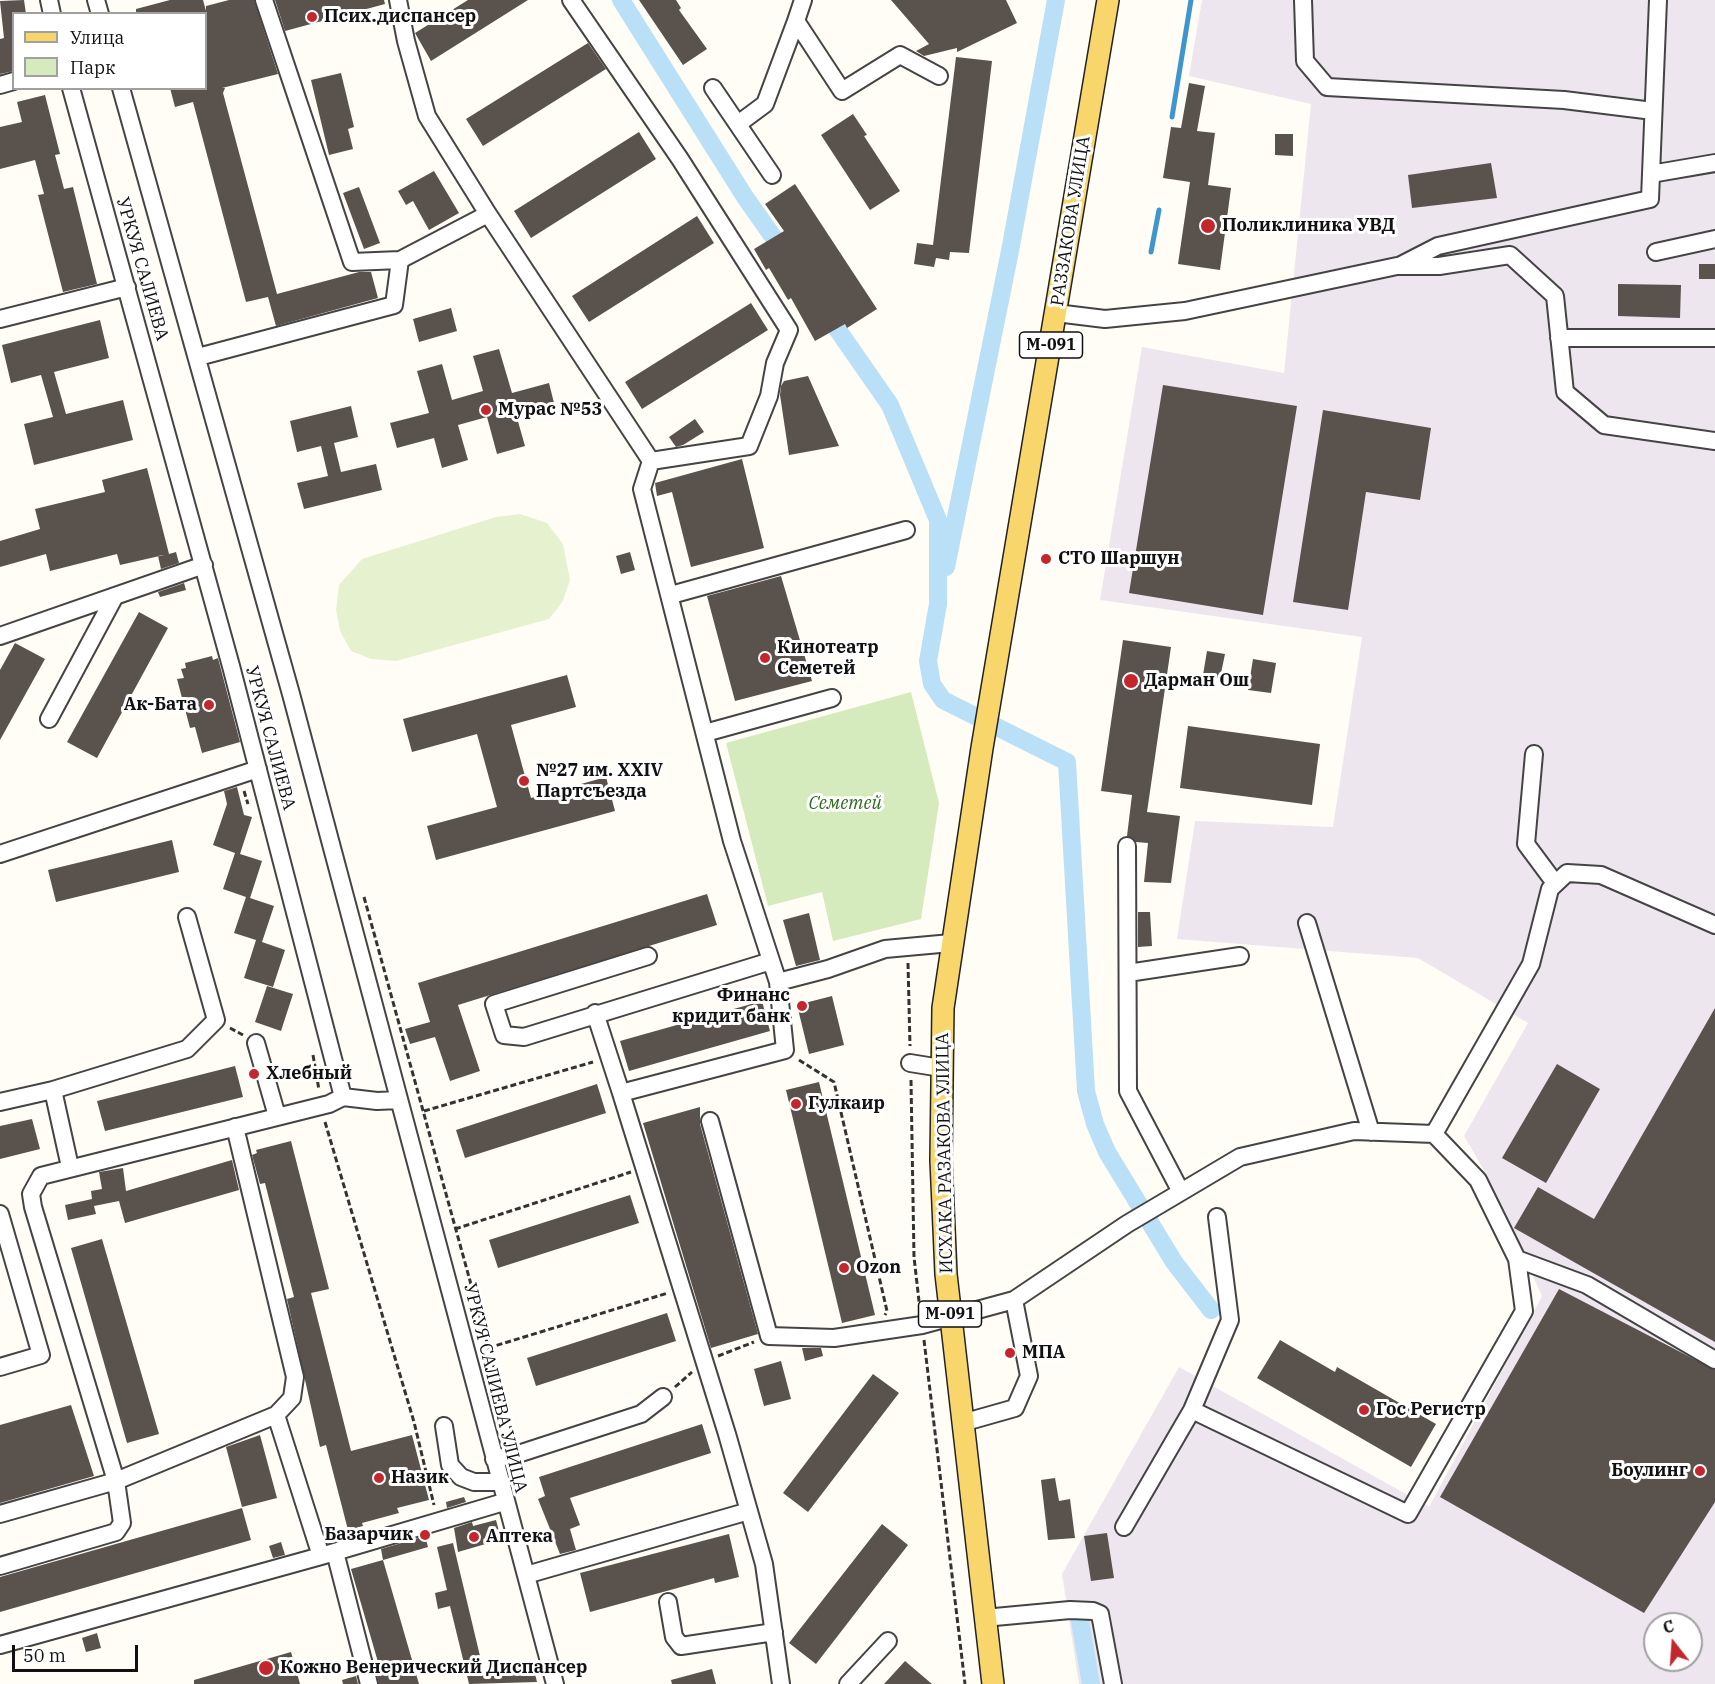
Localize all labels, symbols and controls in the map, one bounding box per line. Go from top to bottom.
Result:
place label: Псих.диспансер [324,6,476,28]
marker: Псих.диспансер [305,10,319,24]
legend [12,12,207,90]
text: Улица [70,26,124,49]
text: Парк [70,56,116,79]
street label: РАЗЗАКОВА УЛИЦА [1047,134,1095,308]
street label: УРКУЯ САЛИЕВА [111,195,173,343]
place label: Поликлиника УВД [1222,215,1395,237]
marker: Поликлиника УВД [1199,217,1217,235]
road number: М-091 [1020,332,1082,358]
place label: Мурас №53 [498,399,602,421]
marker: Мурас №53 [479,403,493,417]
place label: СТО Шаршун [1058,548,1179,570]
marker: СТО Шаршун [1039,552,1053,566]
place label: Кинотеатр Семетей [777,637,879,680]
marker: Кинотеатр Семетей [758,651,772,665]
street label: УРКУЯ САЛИЕВА [240,664,300,812]
place label: Дарман Ош [1144,670,1249,692]
marker: Дарман Ош [1122,672,1140,690]
place label: Ак-Бата [124,694,197,716]
marker: Ак-Бата [202,698,216,712]
place label: №27 им. XXIV Партсъезда [536,760,663,802]
marker: №27 им. XXIV Партсъезда [517,774,531,788]
park label: Семетей [808,793,882,815]
place label: Финанс кридит банк [672,985,790,1028]
marker: Финанс кридит банк [795,999,809,1013]
street label: ИСХАКА РАЗАКОВА УЛИЦА [932,1032,958,1274]
place label: Хлебный [266,1063,352,1085]
marker: Хлебный [247,1067,261,1081]
place label: Гулкаир [808,1093,885,1115]
marker: Гулкаир [789,1097,803,1111]
place label: Ozon [856,1257,901,1279]
marker: Ozon [837,1261,851,1275]
street label: УРКУЯ САЛИЕВА УЛИЦА [458,1281,532,1495]
road number: М-091 [918,1301,982,1327]
place label: МПА [1022,1342,1065,1364]
marker: МПА [1003,1346,1017,1360]
place label: Гос Регистр [1376,1399,1486,1421]
marker: Гос Регистр [1357,1403,1371,1417]
place label: Боулинг [1611,1460,1688,1482]
marker: Боулинг [1693,1464,1707,1478]
place label: Назик [391,1467,449,1489]
marker: Назик [372,1471,386,1485]
place label: Базарчик [325,1524,413,1546]
place label: Аптека [486,1526,553,1548]
marker: Базарчик [418,1528,432,1542]
marker: Аптека [467,1530,481,1544]
north arrow [1643,1612,1703,1672]
text: С [1660,1616,1676,1638]
scale bar [15,1633,141,1671]
text: 50 m [23,1644,66,1667]
place label: Кожно Венерический Диспансер [280,1657,587,1679]
marker: Кожно Венерический Диспансер [257,1659,275,1677]

